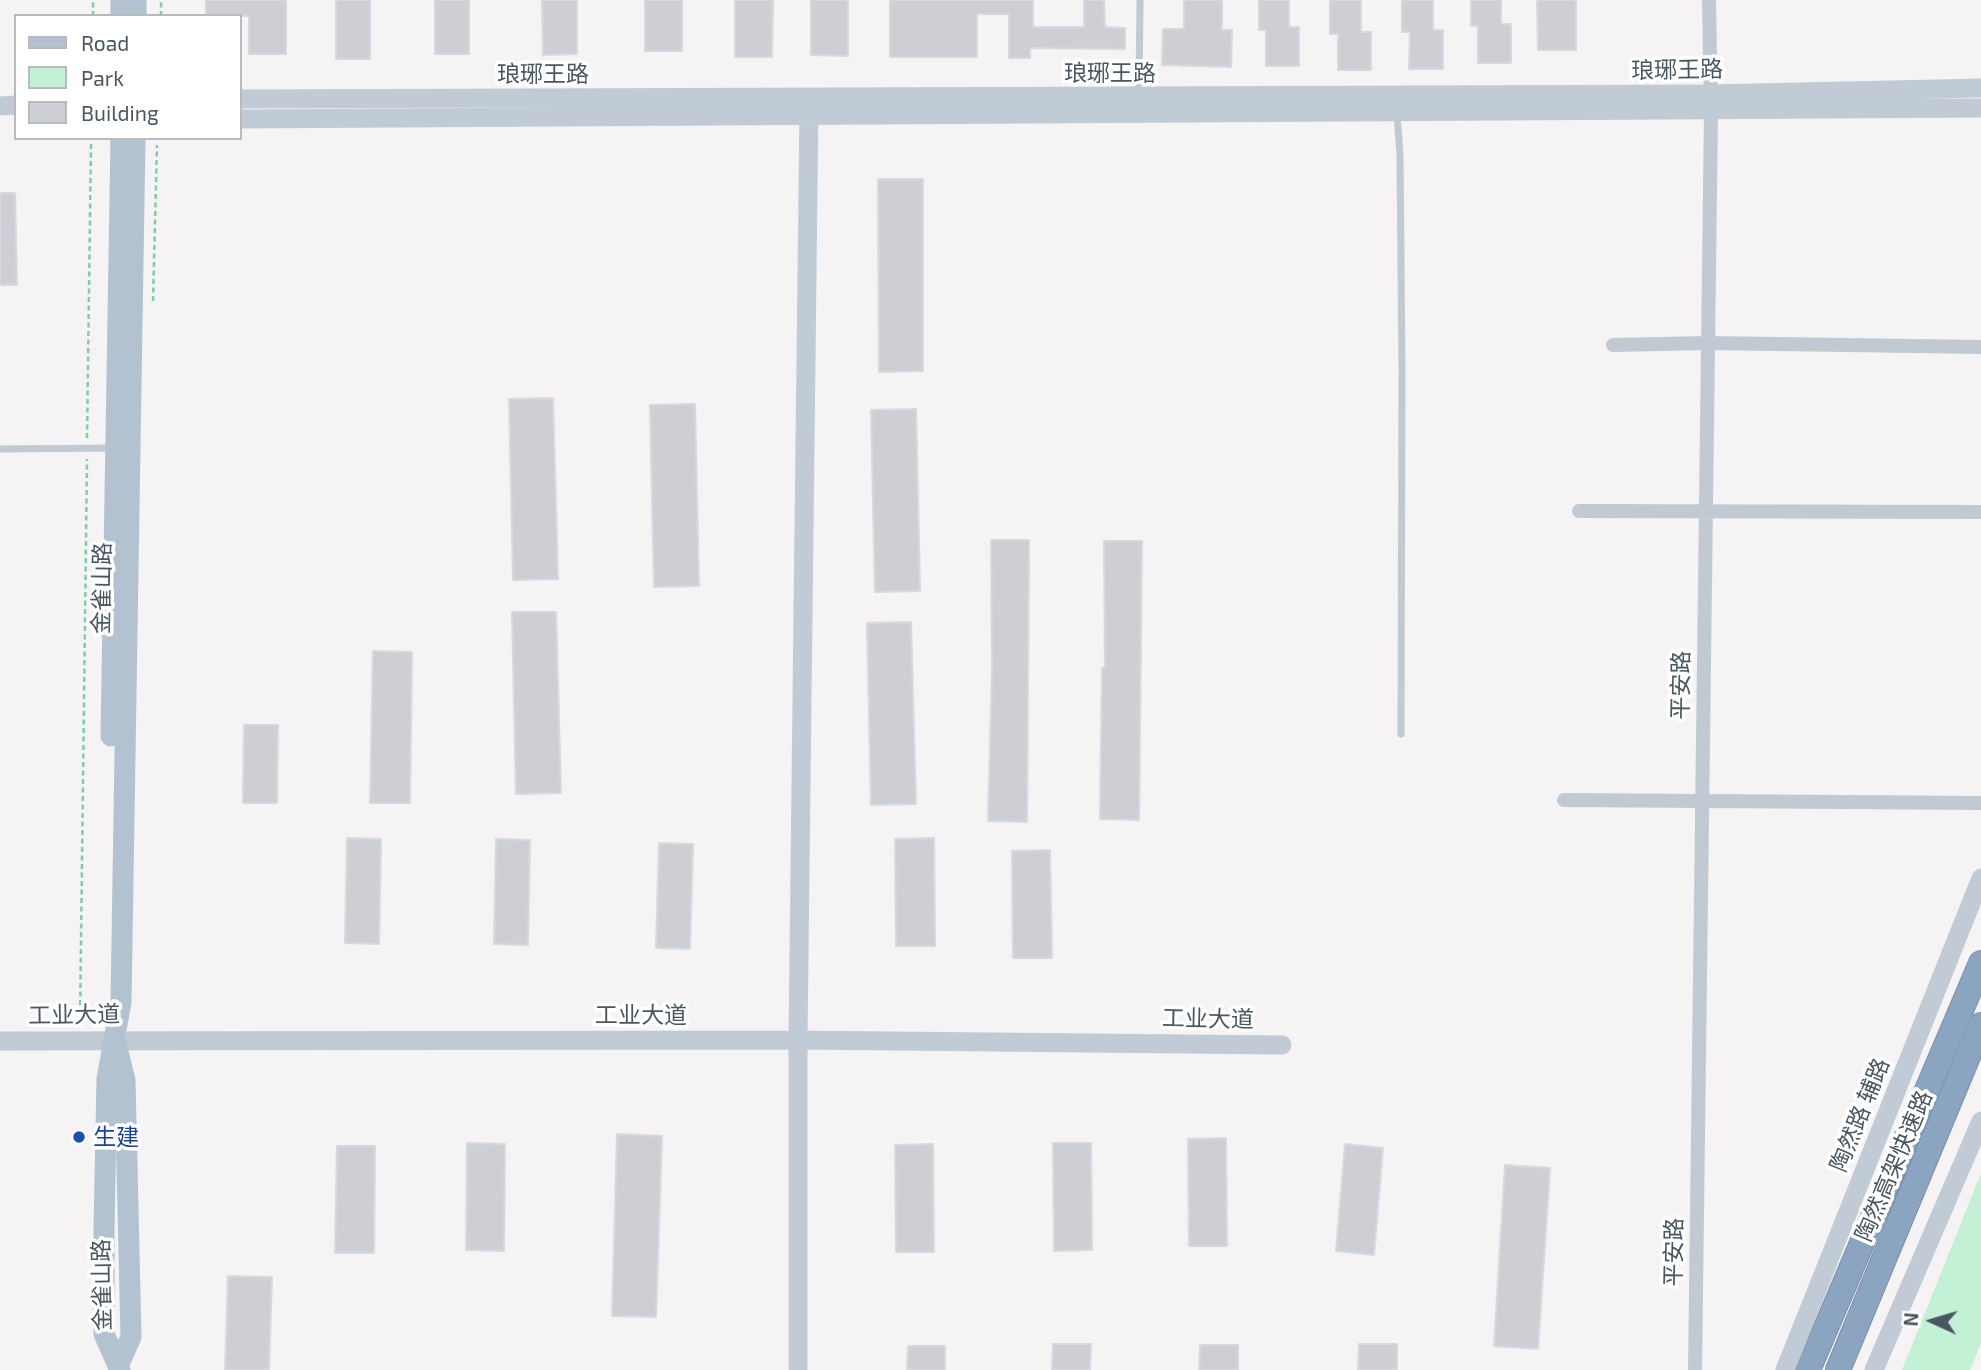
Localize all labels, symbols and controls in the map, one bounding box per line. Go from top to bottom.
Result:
legend [14,14,242,140]
text: Road [81,30,129,55]
street label: 琅琊王路 [1631,55,1723,85]
street label: 琅琊王路 [1064,59,1156,87]
street label: 琅琊王路 [497,60,589,88]
text: Park [81,65,124,90]
text: Building [81,100,159,125]
street label: 金雀山路 [87,542,117,634]
street label: 平安路 [1667,650,1695,720]
street label: 工业大道 [28,1000,120,1030]
street label: 工业大道 [595,1001,687,1029]
street label: 工业大道 [1162,1004,1254,1034]
street label: 陶然路 辅路 [1825,1054,1895,1176]
street label: 陶然高架快速路 [1850,1087,1938,1245]
place label: 生建 [93,1123,139,1151]
marker: 生建 [71,1129,87,1145]
street label: 平安路 [1660,1217,1688,1287]
street label: 金雀山路 [87,1239,117,1331]
north arrow [1897,1286,1967,1356]
text: N [1899,1312,1923,1327]

